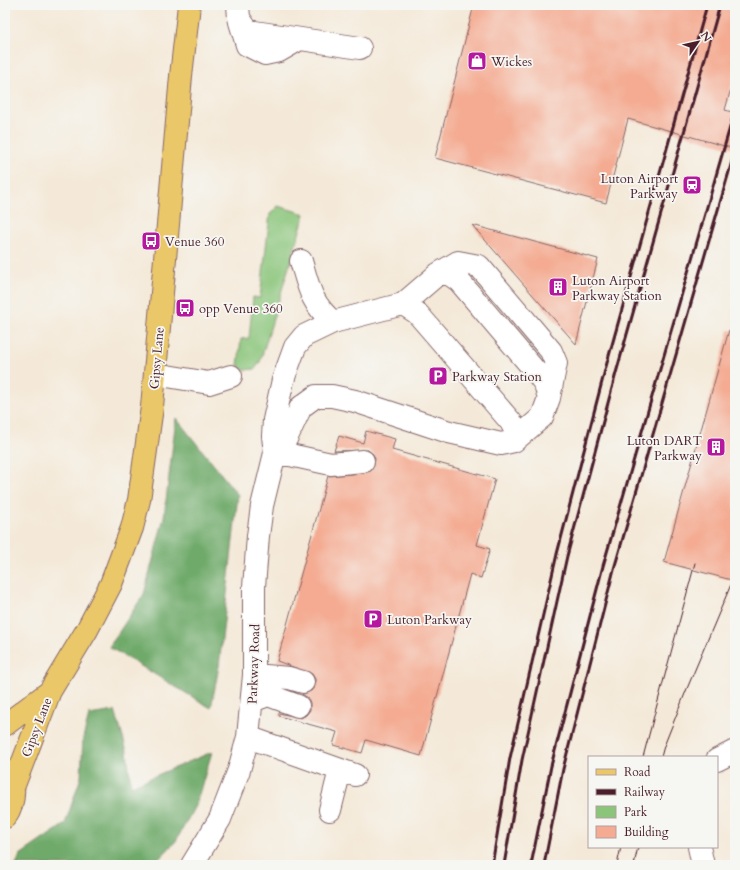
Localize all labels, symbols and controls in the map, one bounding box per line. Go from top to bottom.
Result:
north arrow [678,22,718,62]
text: N [697,29,715,45]
shop icon: Wickes [466,50,488,72]
place label: Wickes [490,53,532,71]
place label: Luton Airport Parkway [601,170,678,203]
station icon: Luton Airport Parkway [681,174,703,196]
bus stop icon: Venue 360 [140,230,162,252]
place label: Venue 360 [165,233,225,251]
place label: Luton Airport Parkway Station [572,272,662,305]
building icon: Luton Airport Parkway Station [547,276,569,298]
bus stop icon: opp Venue 360 [174,297,196,319]
place label: opp Venue 360 [199,300,283,318]
street label: Gipsy Lane [145,326,169,390]
parking icon: Parkway Station [427,365,449,387]
place label: Parkway Station [452,368,542,386]
place label: Luton DART Parkway [627,432,702,465]
building icon: Luton DART Parkway [705,436,727,458]
parking icon: Luton Parkway [362,608,384,630]
place label: Luton Parkway [387,611,472,629]
street label: Parkway Road [244,624,264,704]
street label: Gipsy Lane [17,695,57,760]
legend [588,756,718,848]
text: Road [624,764,651,780]
text: Railway [624,784,666,800]
text: Park [624,804,648,820]
text: Building [624,824,669,840]

